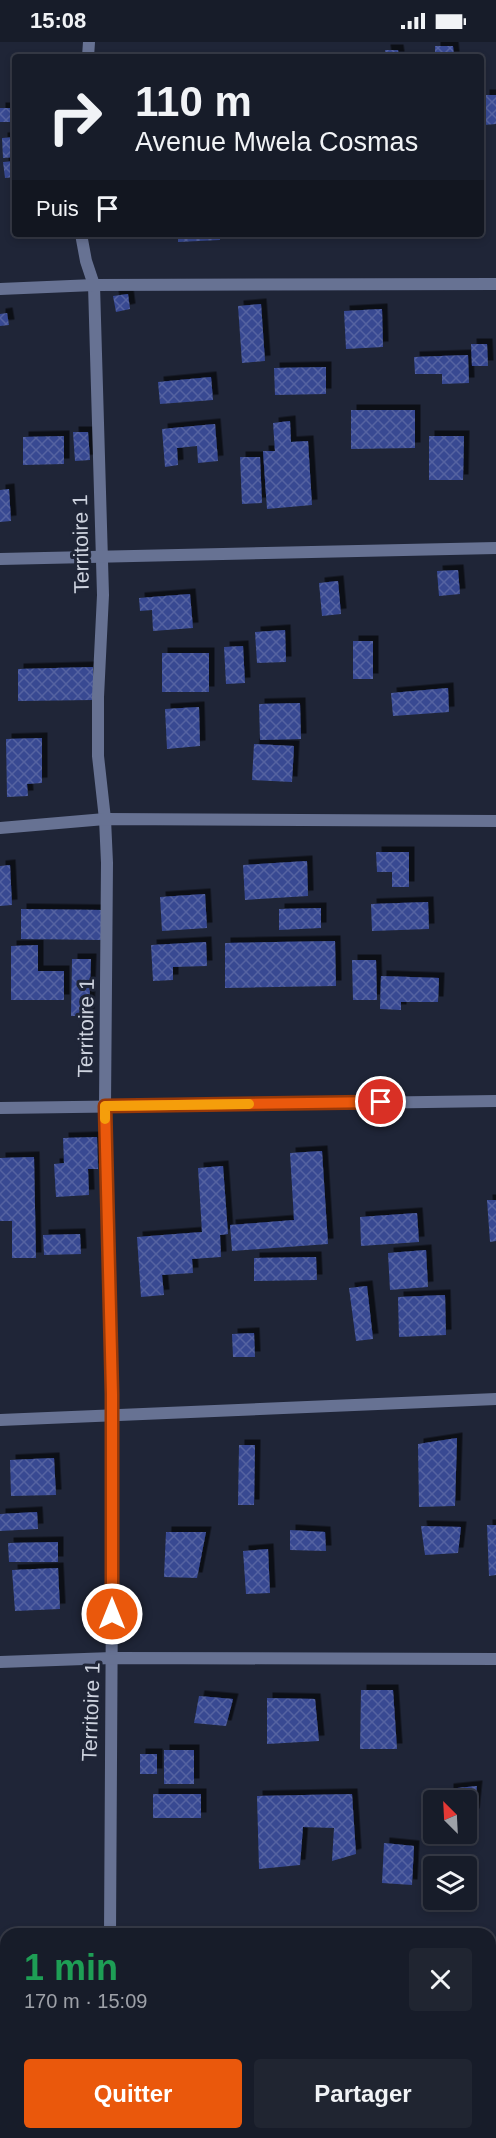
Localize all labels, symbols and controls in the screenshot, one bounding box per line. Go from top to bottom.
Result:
text: 15:08 [30,8,86,33]
icon: right [36,78,114,156]
text: 110 m [135,78,252,125]
text: Avenue Mwela Cosmas [135,127,418,157]
icon: arrive [91,192,124,225]
text: Puis [36,196,79,221]
street label: Territoire 1 [68,494,93,594]
street label: Territoire 1 [73,978,98,1078]
pin [355,1076,406,1127]
icon: arrive [364,1085,397,1118]
position arrow [80,1582,144,1646]
street label: Territoire 1 [77,1662,104,1762]
north arrow [423,1790,477,1844]
map controls [423,1790,477,1910]
button: layers [423,1856,477,1910]
text: 1 min [24,1947,118,1988]
button: close [409,1948,472,2011]
text: 170 m · 15:09 [24,1990,147,2012]
button: Quitter [24,2059,242,2128]
button: Partager [254,2059,472,2128]

